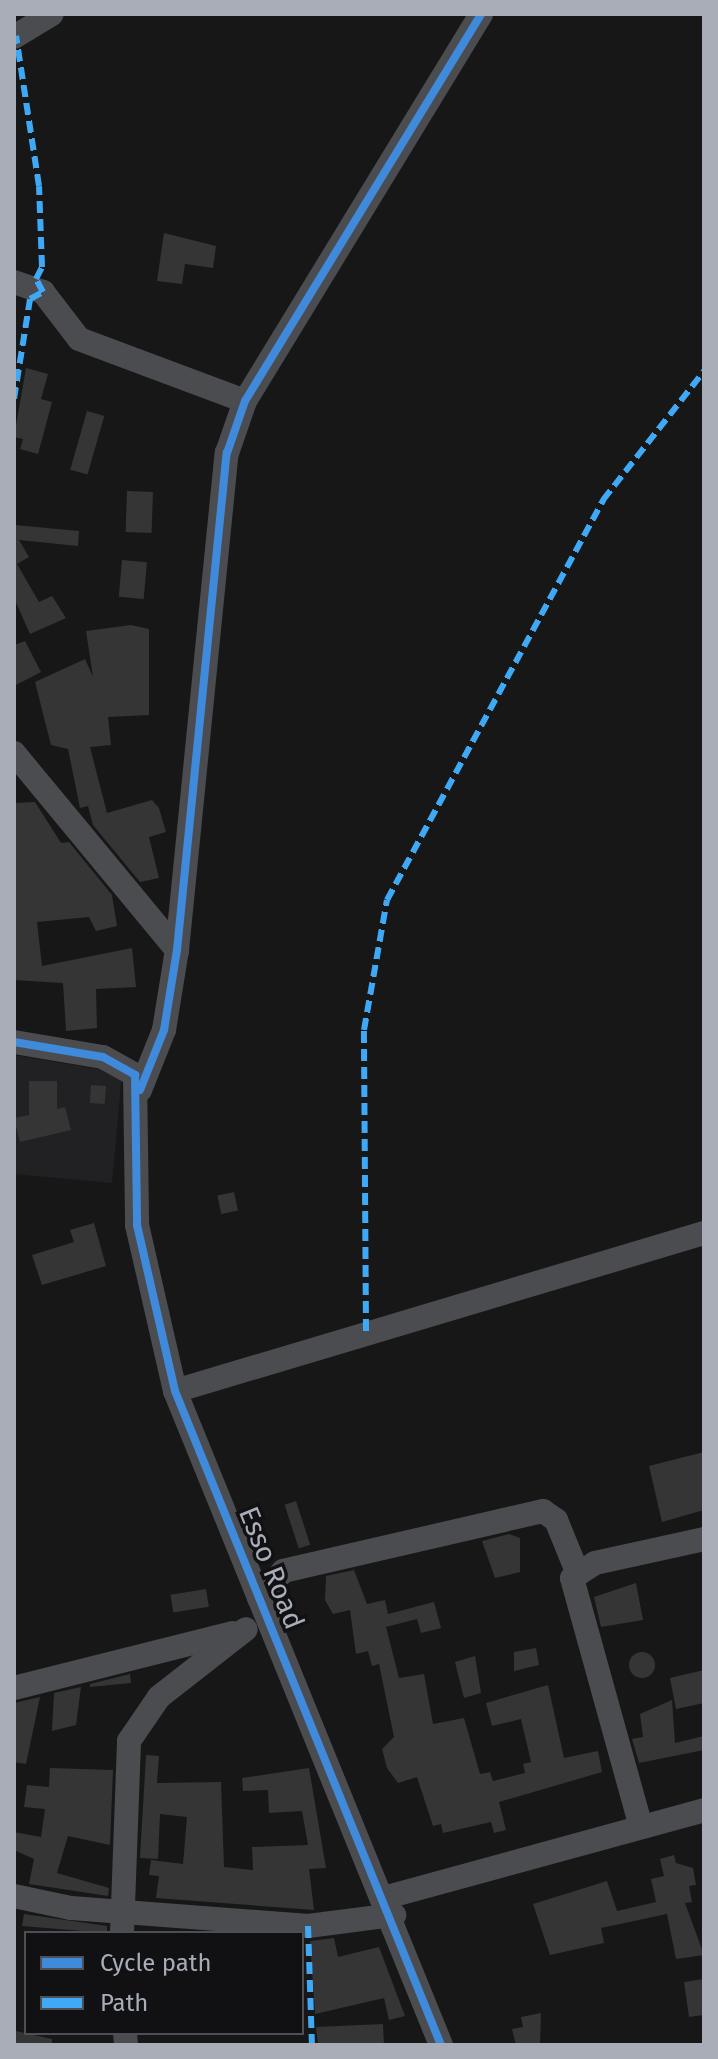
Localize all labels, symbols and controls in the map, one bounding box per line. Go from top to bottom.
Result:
street label: Esso Road [231,1502,311,1634]
legend [24,1931,304,2035]
text: Cycle path [100,1949,212,1977]
text: Path [100,1989,148,2017]

